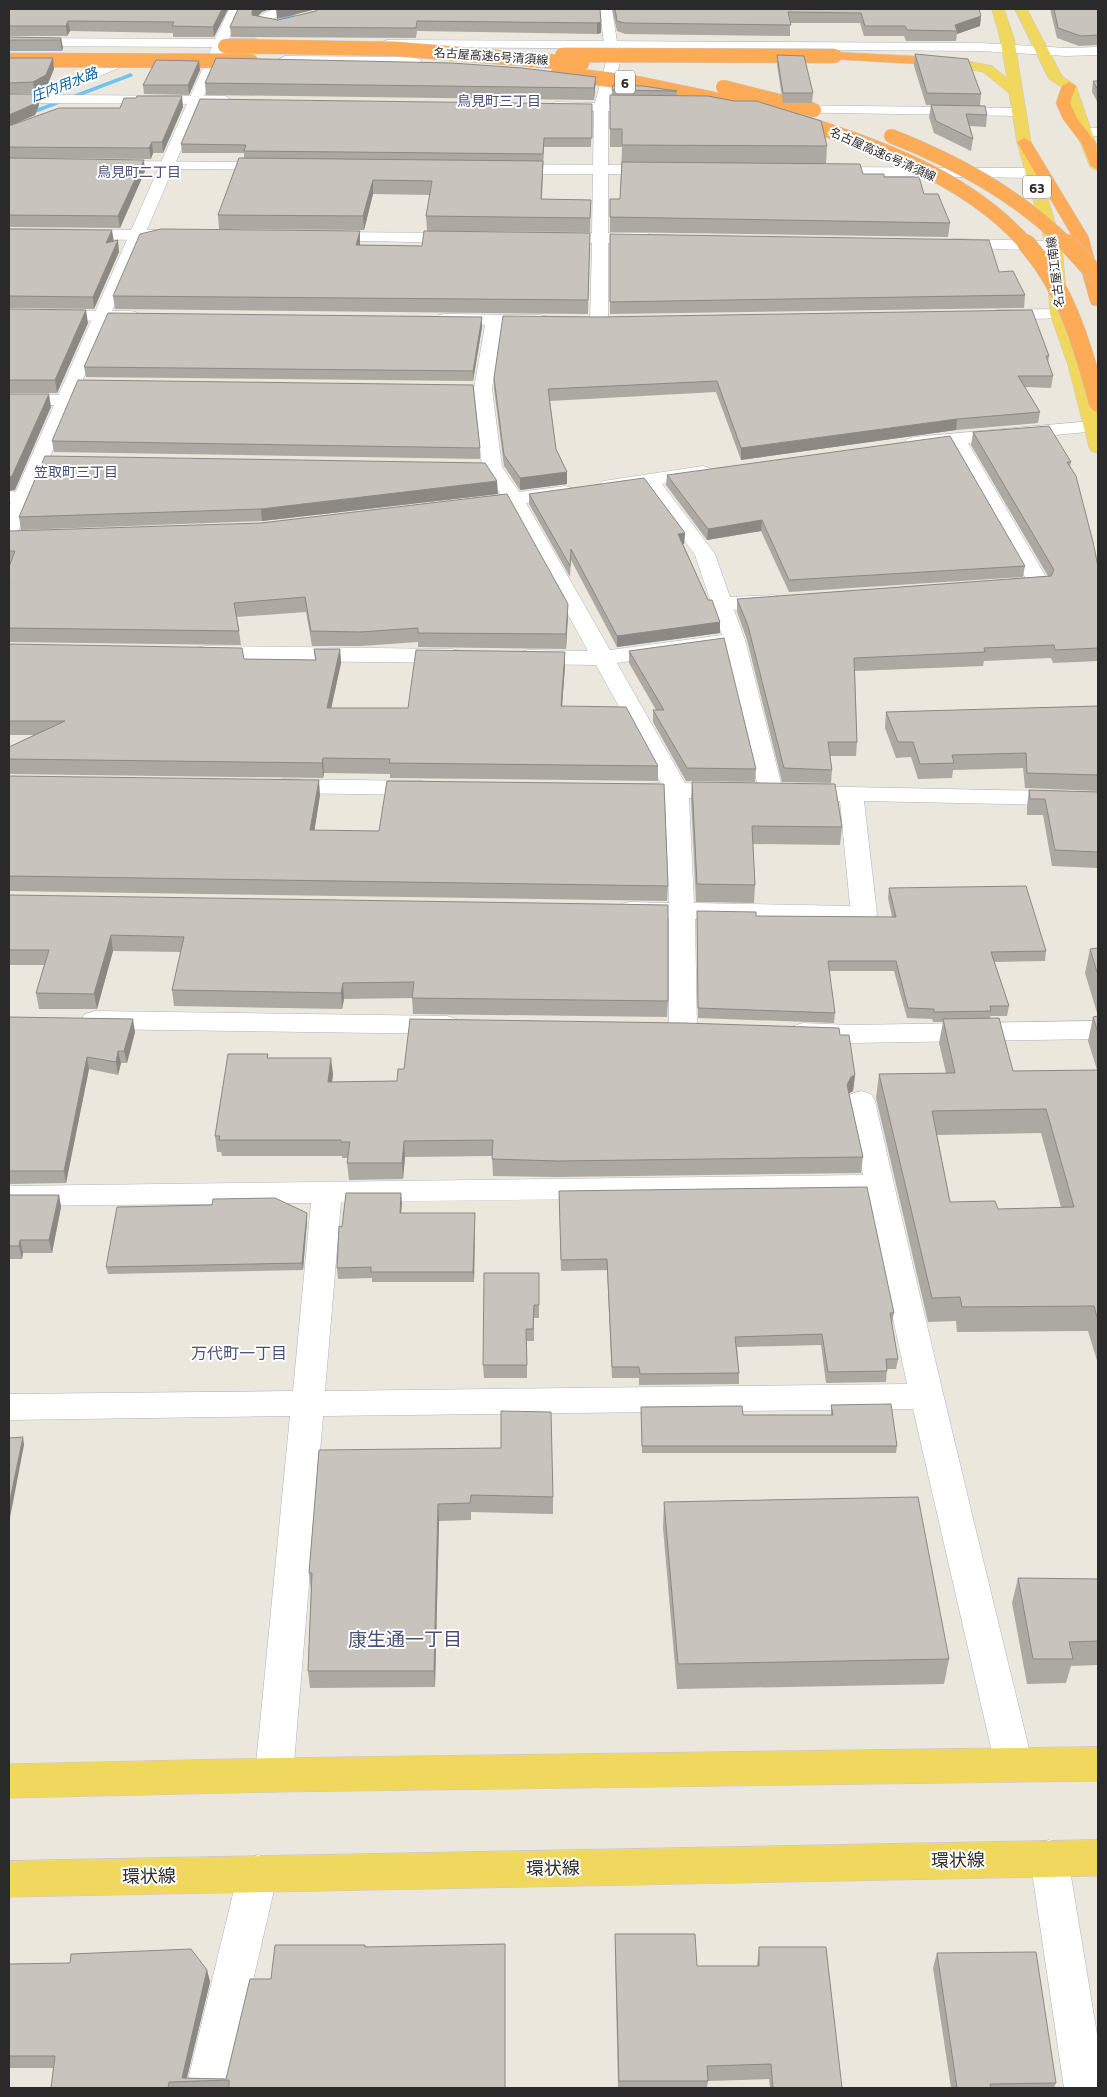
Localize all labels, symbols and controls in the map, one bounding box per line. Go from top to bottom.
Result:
street label: 名古屋高速6号清須線 [433,43,549,69]
water label: 庄内用水路 [28,61,101,106]
road number: 6 [615,70,635,94]
district label: 鳥見町三丁目 [457,90,541,111]
street label: 名古屋高速6号清須線 [827,122,939,186]
district label: 鳥見町二丁目 [97,161,181,182]
road number: 63 [1023,176,1051,198]
street label: 名古屋江南線 [1041,235,1069,309]
district label: 笠取町三丁目 [34,461,118,482]
district label: 万代町一丁目 [191,1341,287,1365]
district label: 康生通一丁目 [348,1624,462,1653]
street label: 環状線 [931,1846,985,1874]
street label: 環状線 [526,1854,580,1882]
street label: 環状線 [122,1862,176,1890]

